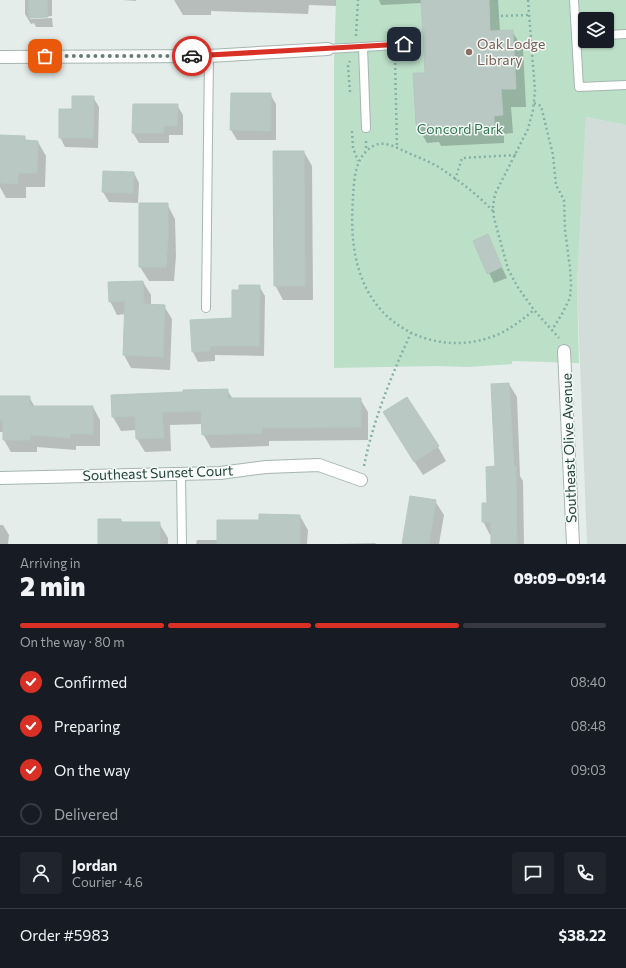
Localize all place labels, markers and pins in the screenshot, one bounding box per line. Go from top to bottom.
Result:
pin [387,27,421,61]
place label: Oak Lodge Library [477,35,545,68]
pin [28,39,62,73]
marker: Oak Lodge Library [464,47,474,57]

